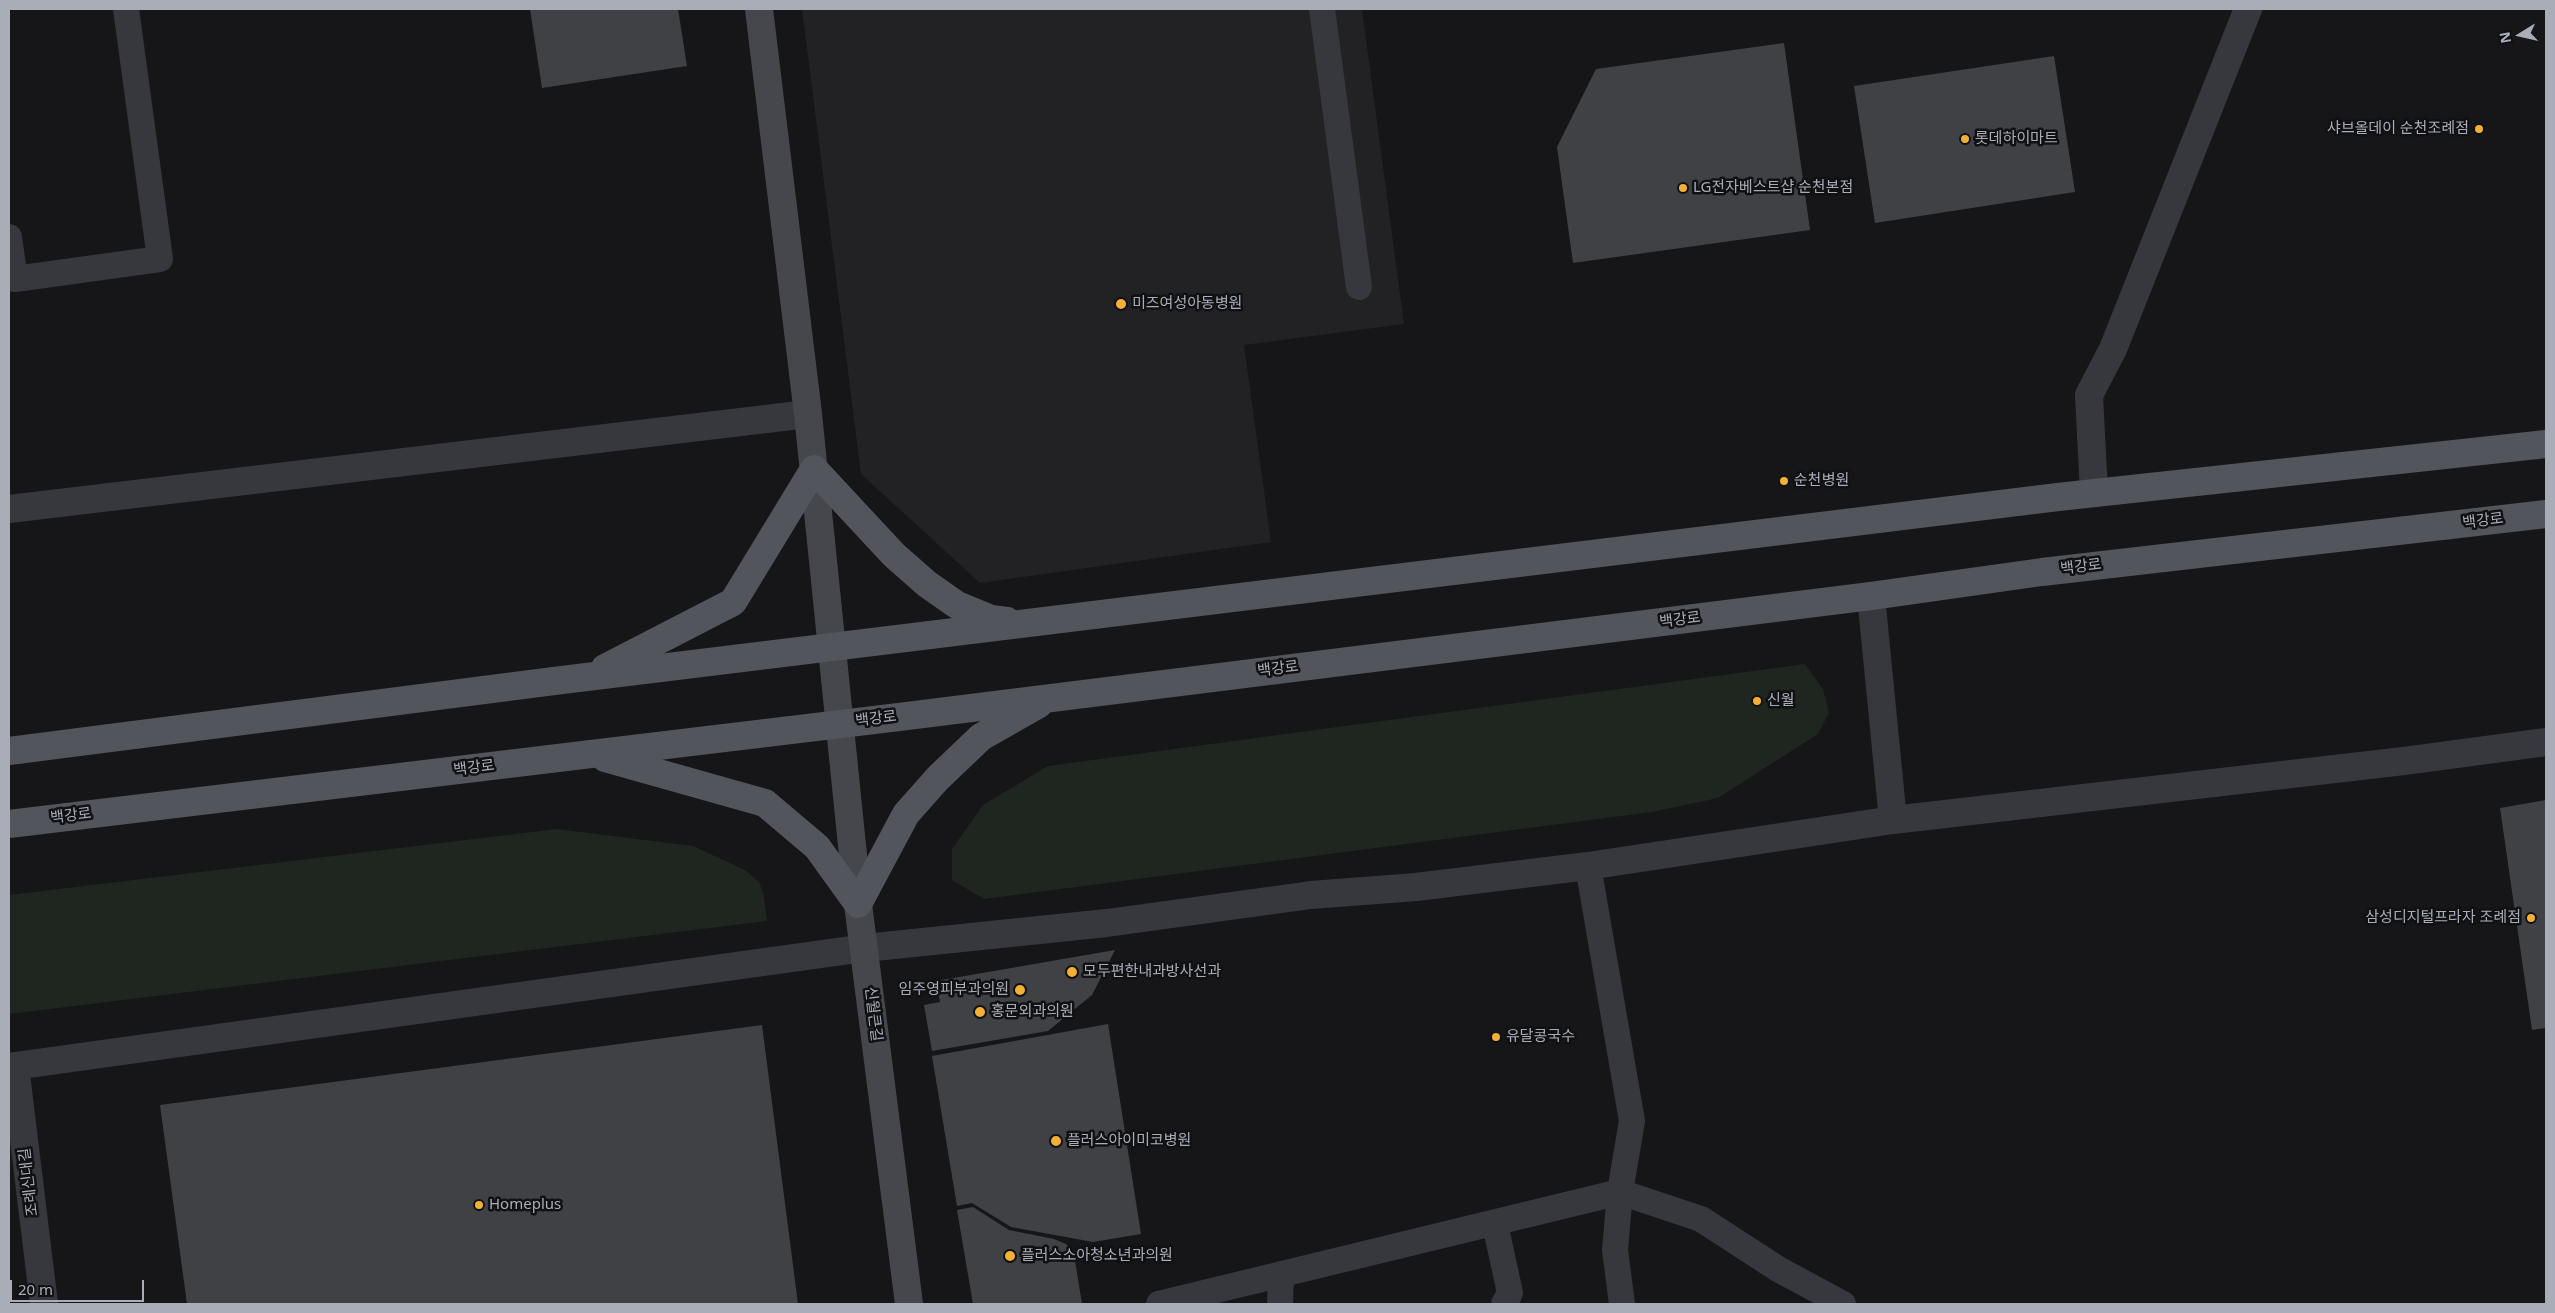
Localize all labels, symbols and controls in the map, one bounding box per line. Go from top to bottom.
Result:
north arrow [2495,10,2545,60]
text: N [2494,30,2515,45]
place label: 샤브올데이 순천조례점 [2327,120,2469,138]
marker: 샤브올데이 순천조례점 [2473,123,2485,135]
place label: 롯데하이마트 [1975,130,2058,148]
marker: 롯데하이마트 [1959,133,1971,145]
place label: LG전자베스트샵 순천본점 [1693,179,1853,197]
marker: LG전자베스트샵 순천본점 [1677,182,1689,194]
place label: 미즈여성아동병원 [1132,295,1242,313]
marker: 미즈여성아동병원 [1114,297,1128,311]
place label: 순천병원 [1794,472,1849,490]
marker: 순천병원 [1778,475,1790,487]
street label: 백강로 [2461,510,2505,532]
street label: 백강로 [2059,556,2103,578]
street label: 백강로 [1658,609,1702,631]
street label: 백강로 [1256,658,1300,680]
place label: 신월 [1767,692,1795,710]
marker: 신월 [1751,695,1763,707]
street label: 백강로 [854,708,898,730]
street label: 백강로 [452,757,496,779]
street label: 백강로 [49,805,93,827]
place label: 삼성디지털프라자 조례점 [2365,909,2521,927]
marker: 삼성디지털프라자 조례점 [2525,912,2537,924]
place label: 모두편한내과방사선과 [1083,963,1221,981]
marker: 모두편한내과방사선과 [1065,965,1079,979]
place label: 임주영피부과의원 [899,981,1009,999]
marker: 임주영피부과의원 [1013,983,1027,997]
street label: 신월큰길 [861,986,885,1042]
place label: 홍문외과의원 [991,1003,1074,1021]
marker: 홍문외과의원 [973,1005,987,1019]
place label: 유달콩국수 [1506,1028,1575,1046]
marker: 유달콩국수 [1490,1031,1502,1043]
place label: 플러스아이미코병원 [1067,1132,1191,1150]
marker: 플러스아이미코병원 [1049,1134,1063,1148]
street label: 조례신대길 [16,1147,42,1217]
place label: Homeplus [489,1196,561,1214]
marker: Homeplus [473,1199,485,1211]
place label: 플러스소아청소년과의원 [1021,1247,1173,1265]
marker: 플러스소아청소년과의원 [1003,1249,1017,1263]
scale bar [12,1270,146,1302]
text: 20 m [18,1279,53,1299]

